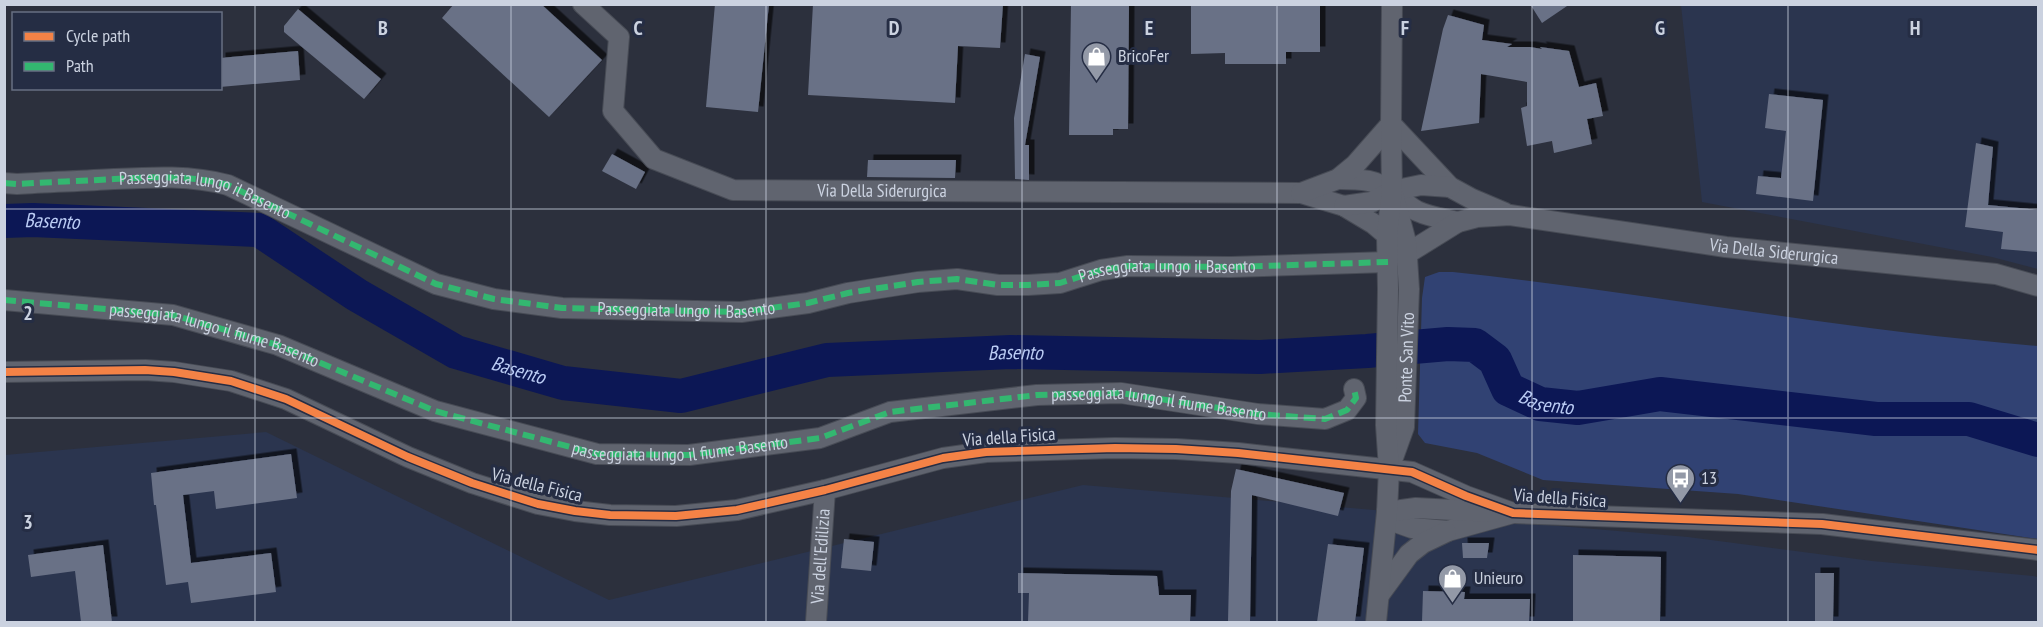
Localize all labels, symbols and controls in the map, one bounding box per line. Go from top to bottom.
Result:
legend [12,12,222,90]
text: B [378,15,388,41]
text: C [633,15,643,41]
text: D [889,15,900,41]
text: E [1145,15,1153,41]
text: F [1401,15,1409,41]
text: G [1655,15,1665,41]
text: H [1910,15,1920,41]
text: Cycle path [66,24,130,47]
shop icon: BricoFer [1081,40,1113,82]
place label: BricoFer [1118,44,1169,67]
text: Path [66,54,94,77]
street label: Passeggiata lungo il Basento [118,165,295,224]
street label: Via Della Siderurgica [816,178,947,202]
water label: Basento [24,207,81,235]
street label: Via Della Siderurgica [1707,233,1839,269]
street label: Passeggiata lungo il Basento [1075,254,1256,287]
street label: Passeggiata lungo il Basento [597,296,777,323]
street label: passeggiata lungo il fiume Basento [108,297,323,372]
text: 2 [23,300,33,326]
street label: Ponte San Vito [1393,311,1419,403]
water label: Basento [987,339,1044,366]
water label: Basento [488,350,550,391]
street label: passeggiata lungo il fiume Basento [1051,381,1267,426]
water label: Basento [1515,383,1576,421]
street label: Via della Fisica [961,422,1056,451]
street label: passeggiata lungo il fiume Basento [570,430,789,466]
street label: Via della Fisica [488,462,585,507]
bus stop icon: 13 [1664,462,1696,504]
place label: 13 [1701,466,1717,489]
street label: Via della Fisica [1512,483,1607,512]
street label: Via dell'Edilizia [805,508,835,605]
text: 3 [23,509,33,535]
shop icon: Unieuro [1437,562,1469,604]
place label: Unieuro [1474,566,1523,589]

